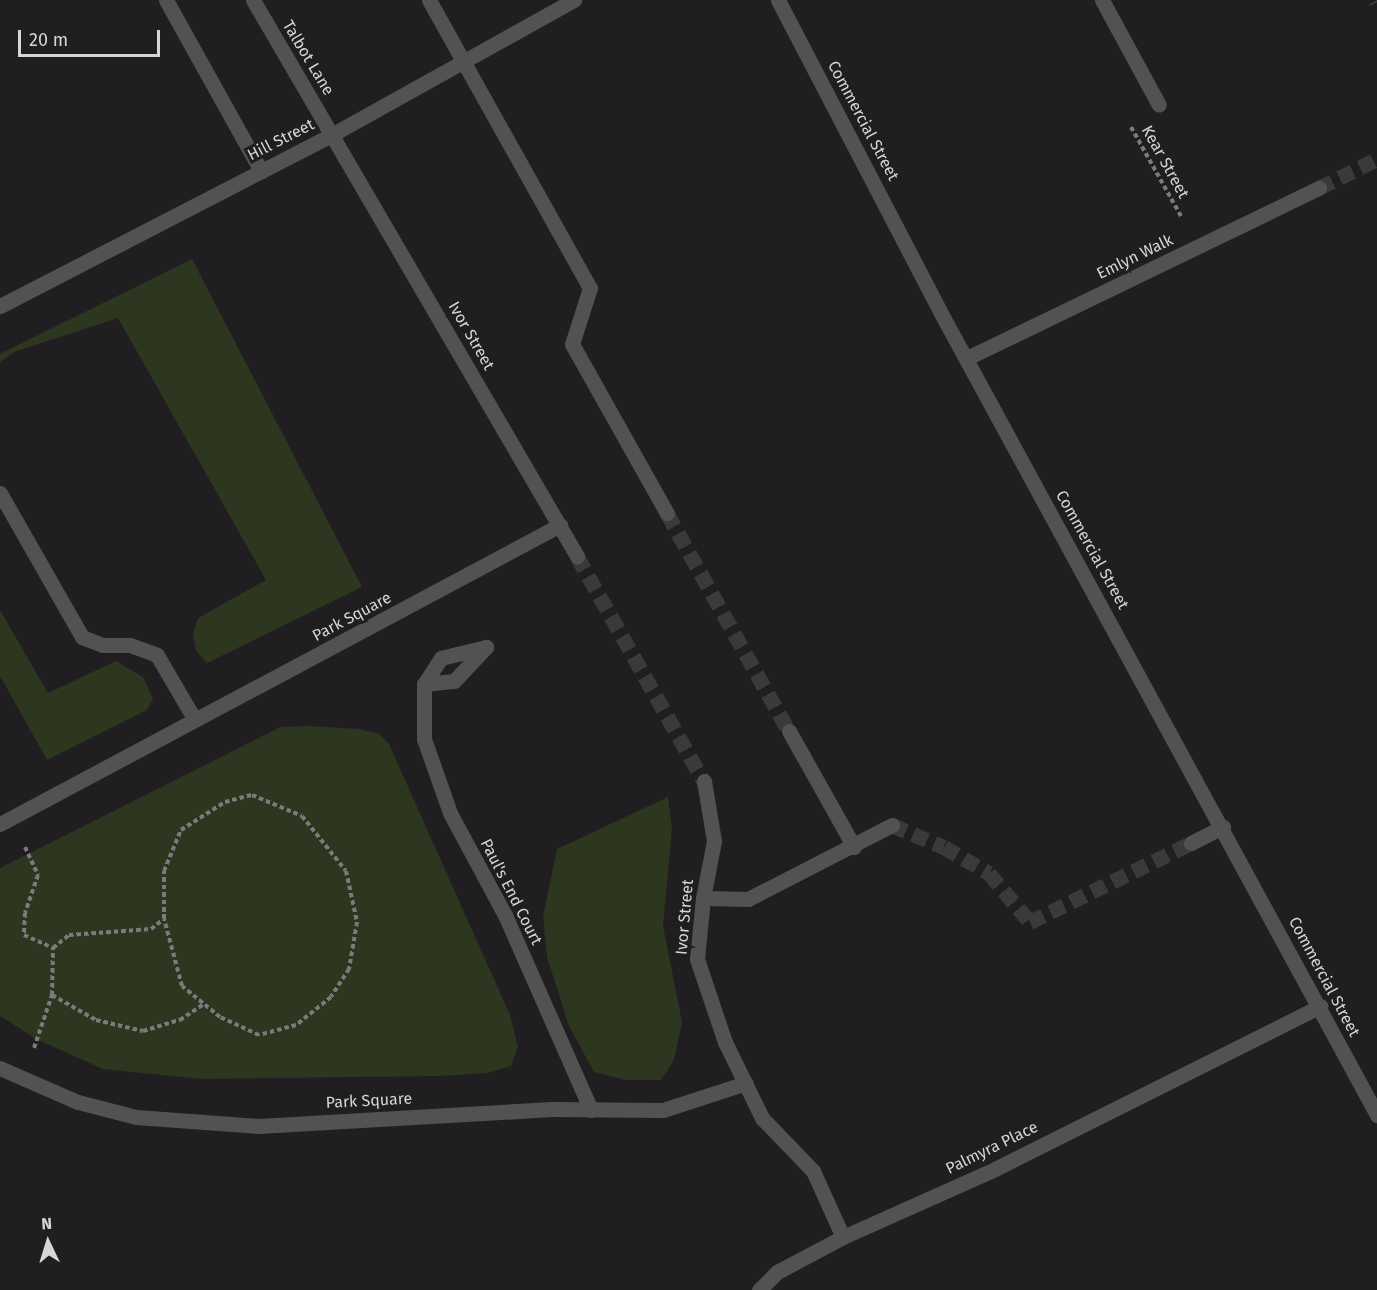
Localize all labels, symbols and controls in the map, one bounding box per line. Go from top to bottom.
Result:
street label: Talbot Lane [278,17,338,99]
scale bar [21,18,164,56]
text: 20 m [29,29,68,51]
street label: Commercial Street [823,58,903,184]
street label: Hill Street [244,115,318,165]
street label: Kear Street [1137,122,1193,202]
street label: Emlyn Walk [1094,230,1176,284]
street label: Ivor Street [444,298,498,374]
street label: Commercial Street [1051,487,1133,613]
street label: Park Square [309,588,395,646]
street label: Paul's End Court [476,836,546,948]
street label: Ivor Street [672,878,698,956]
street label: Commercial Street [1284,914,1364,1040]
street label: Park Square [325,1089,413,1113]
street label: Palmyra Place [943,1117,1041,1179]
north arrow [18,1212,78,1272]
text: N [41,1214,53,1233]

